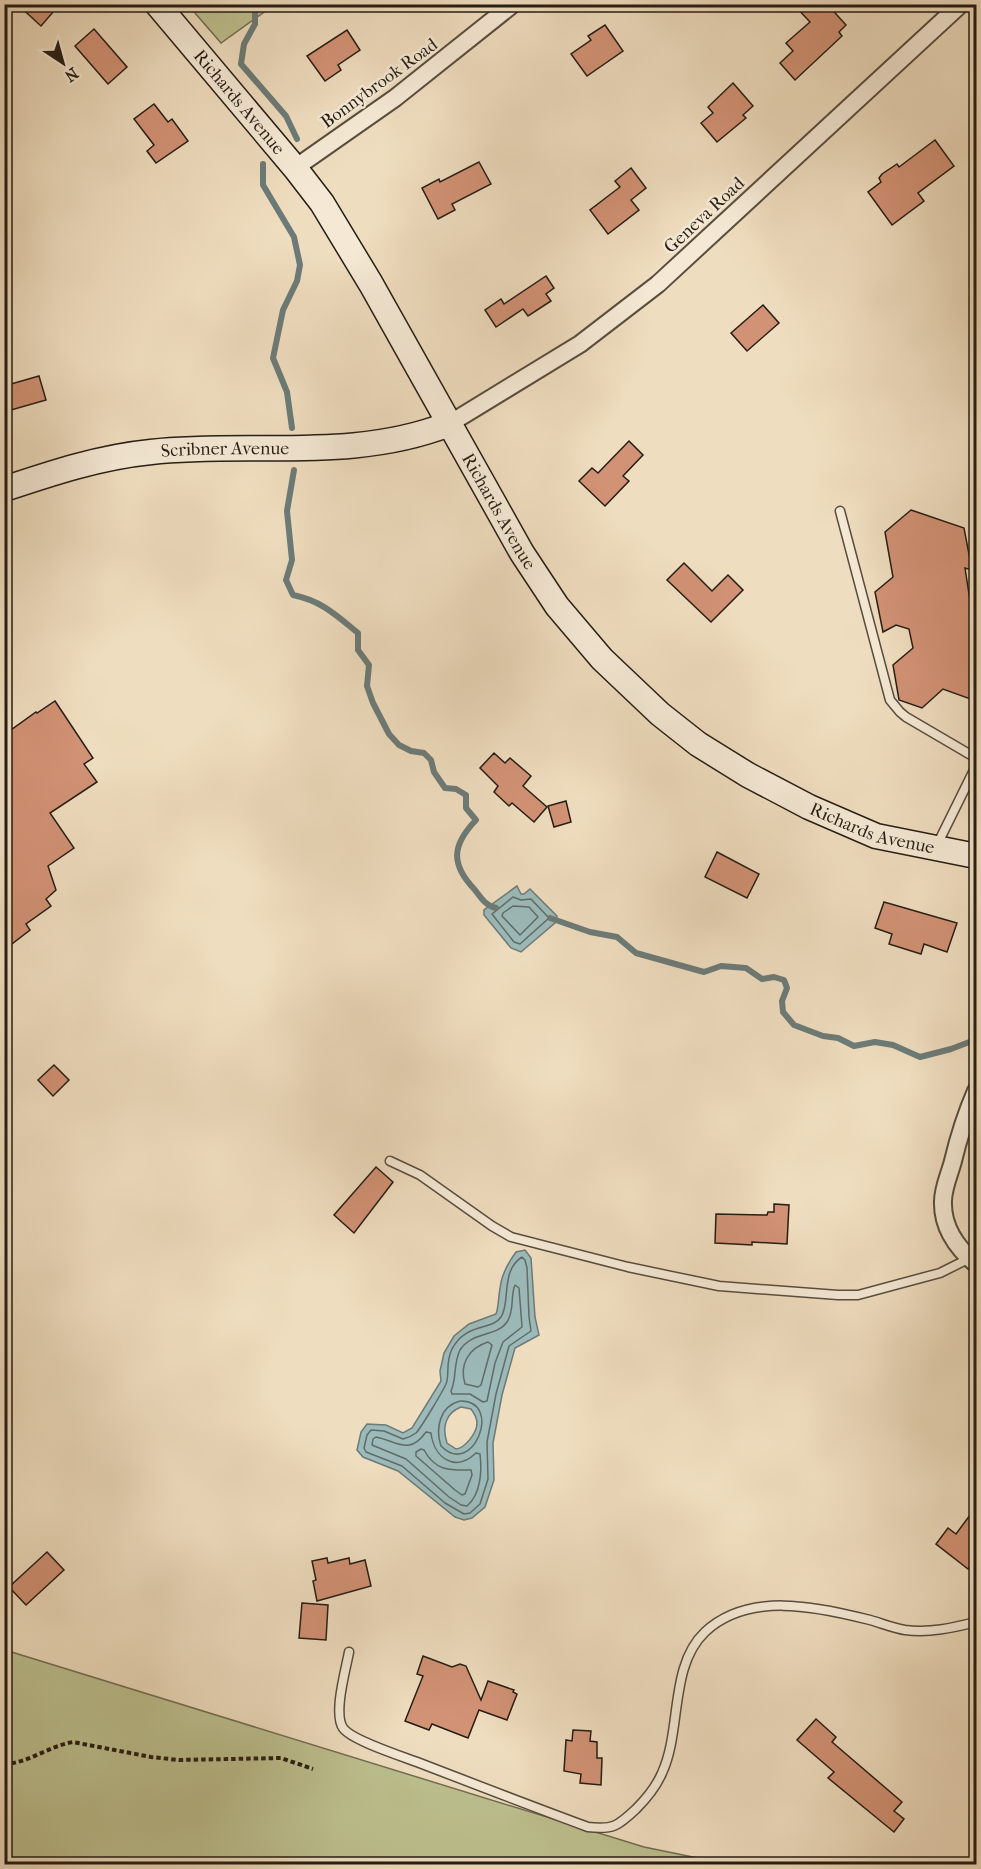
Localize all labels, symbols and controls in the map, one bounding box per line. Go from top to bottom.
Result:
north arrow [33,33,93,93]
street label: Bonnybrook Road [317,34,442,133]
street label: Richards Avenue [189,46,289,159]
text: N [60,63,82,86]
street label: Geneva Road [660,173,749,258]
street label: Scribner Avenue [160,438,289,462]
street label: Richards Avenue [457,450,540,574]
street label: Richards Avenue [806,799,936,858]

